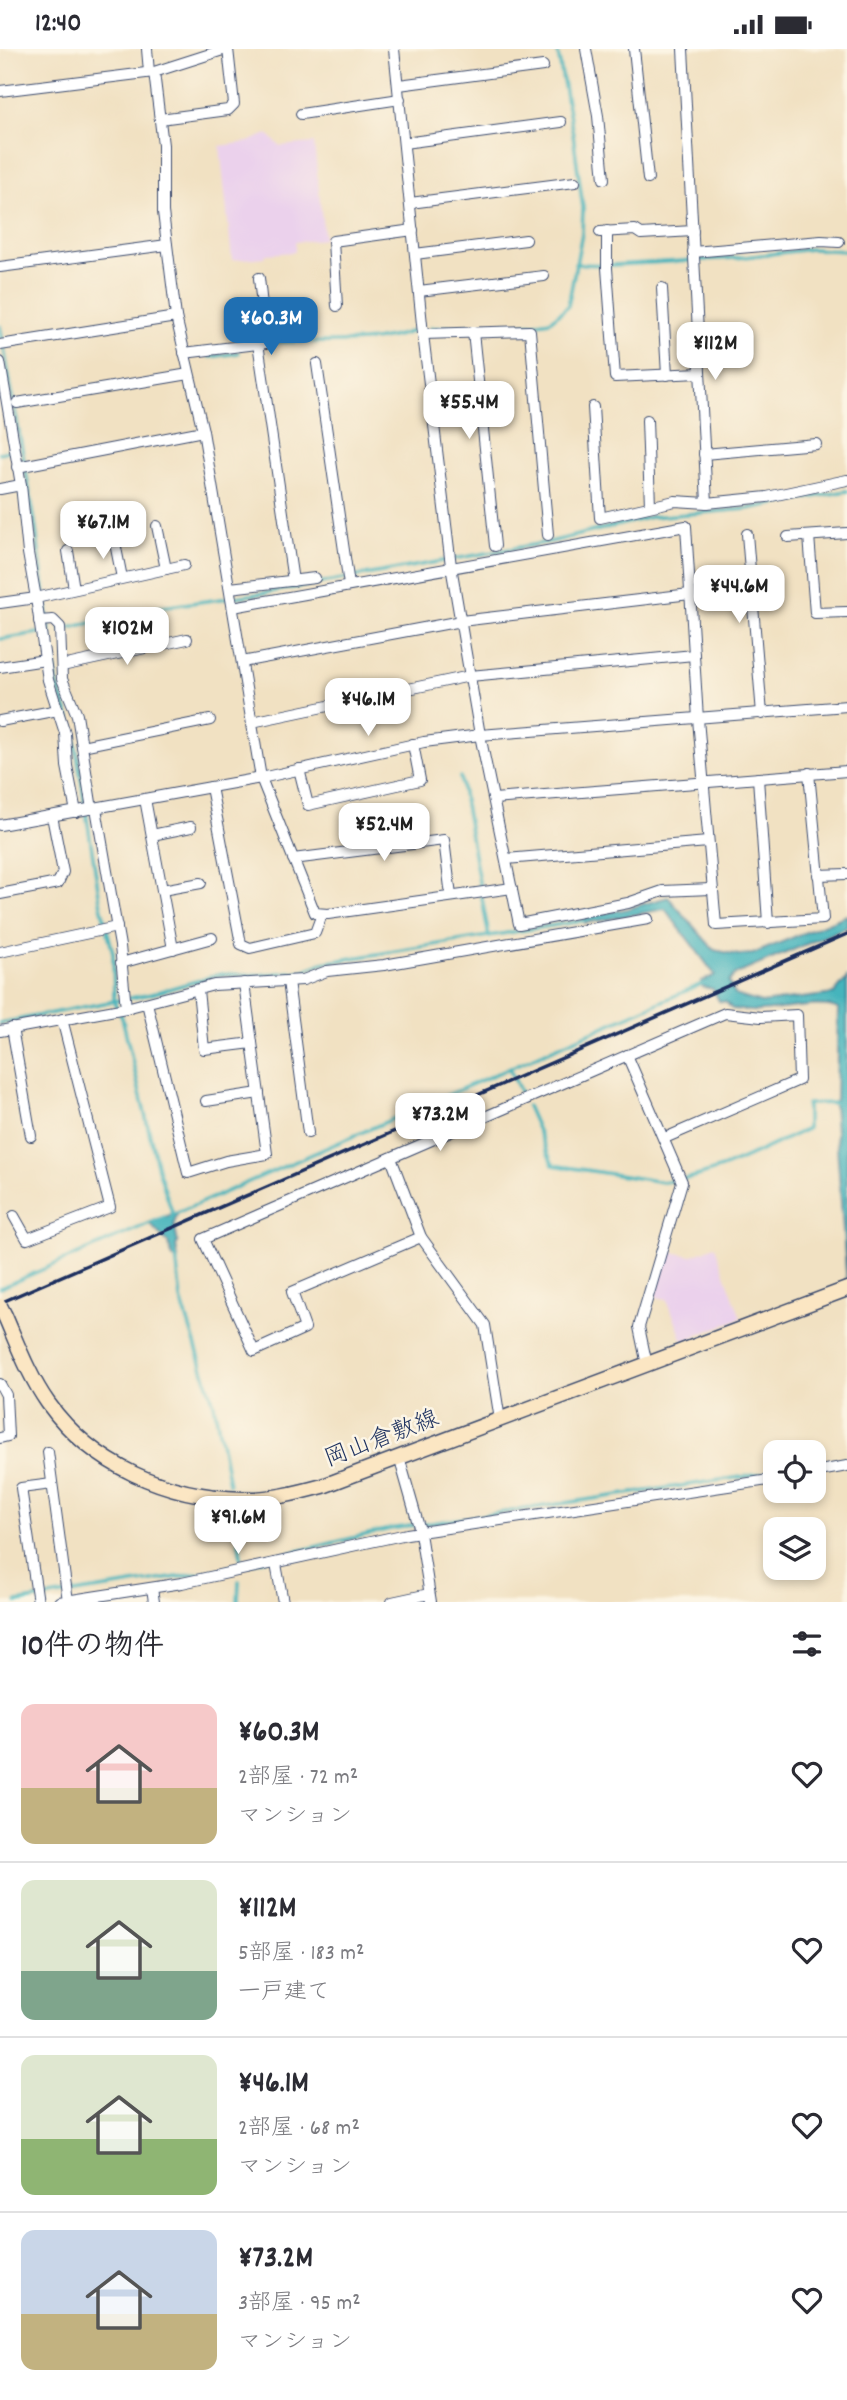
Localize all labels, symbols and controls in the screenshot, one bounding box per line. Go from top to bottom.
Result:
text: 12:40 [35,6,81,43]
pin: ¥60.3M [214,297,328,357]
text: ¥60.3M [240,303,302,336]
pin: ¥112M [666,323,764,382]
text: ¥112M [693,328,737,361]
pin: ¥55.4M [412,381,526,441]
text: ¥55.4M [439,387,499,420]
pin: ¥67.1M [46,501,160,561]
text: ¥67.1M [76,507,130,540]
pin: ¥44.6M [682,565,796,625]
text: ¥44.6M [710,571,768,604]
pin: ¥102M [78,607,176,667]
text: ¥102M [101,613,153,646]
pin: ¥46.1M [311,679,425,738]
text: ¥46.1M [341,684,395,717]
pin: ¥52.4M [327,803,441,863]
text: ¥52.4M [355,809,413,842]
pin: ¥73.2M [383,1093,497,1153]
text: ¥73.2M [411,1099,469,1132]
street label: 岡山倉敷線 [320,1403,444,1477]
map controls [763,1440,826,1580]
button: locate [763,1440,826,1503]
pin: ¥91.6M [181,1497,295,1556]
text: ¥91.6M [210,1502,266,1535]
button: layers [763,1517,826,1580]
icon: filters [788,1625,826,1663]
text: 10件の物件 [21,1627,164,1670]
text: ¥60.3M [238,1713,319,1756]
icon: home [77,1732,161,1816]
icon: heart [788,1755,826,1793]
text: 2部屋 · 72 m² [238,1762,358,1795]
text: マンション [238,1801,352,1834]
text: ¥112M [238,1889,296,1932]
icon: home [77,1908,161,1992]
icon: heart [788,1931,826,1969]
text: 5部屋 · 183 m² [238,1938,364,1971]
text: 一戸建て [238,1977,330,2010]
text: ¥46.1M [238,2064,309,2107]
icon: home [77,2083,161,2167]
icon: heart [788,2106,826,2144]
text: 2部屋 · 68 m² [238,2113,360,2146]
text: マンション [238,2152,352,2185]
text: ¥73.2M [238,2239,313,2282]
icon: home [77,2258,161,2342]
icon: heart [788,2281,826,2319]
text: 3部屋 · 95 m² [238,2288,361,2321]
text: マンション [238,2327,352,2360]

